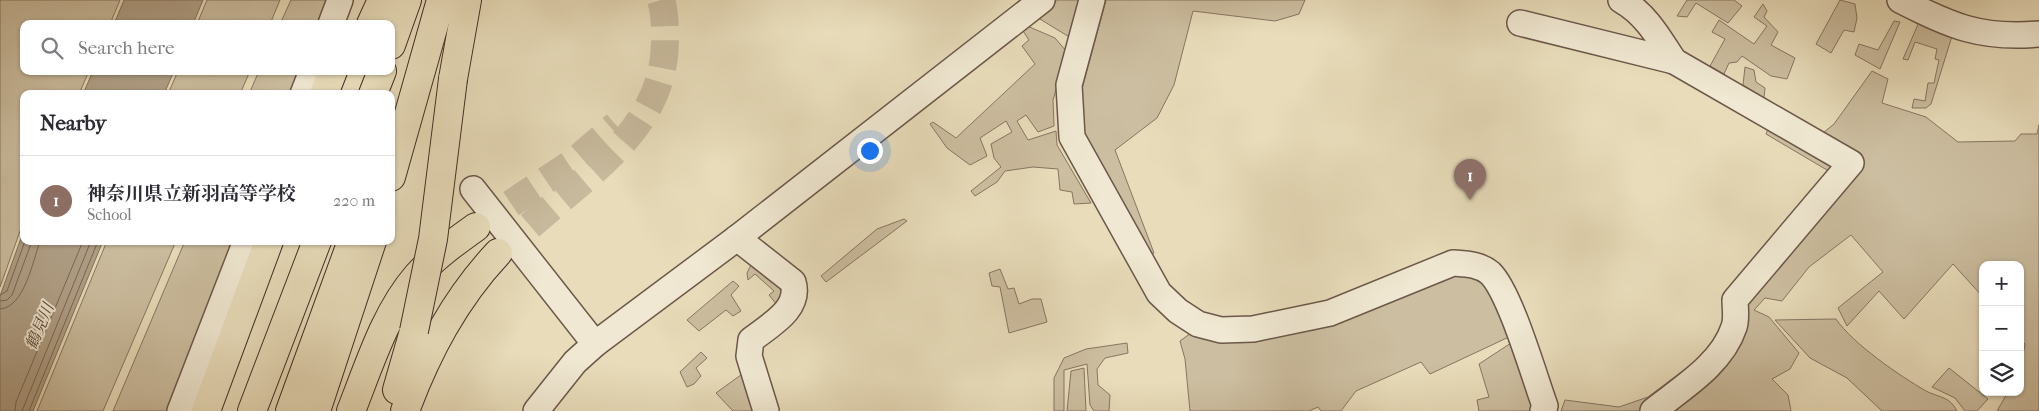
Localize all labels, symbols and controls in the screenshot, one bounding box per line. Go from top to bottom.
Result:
search box [20,20,395,75]
icon: search [38,34,66,62]
text: Search here [78,37,174,59]
text: Nearby [40,111,106,135]
your location [857,138,883,164]
pin: 1 [1454,159,1486,200]
text: 神奈川県立新羽高等学校 [87,183,296,205]
text: 1 [53,191,59,210]
text: 220 m [333,191,375,210]
text: School [87,205,132,224]
map controls [1979,261,2024,396]
button: + [1979,261,2024,306]
water label: 鶴見川 [21,299,58,352]
button: − [1979,306,2024,351]
button: layers [1979,351,2024,396]

